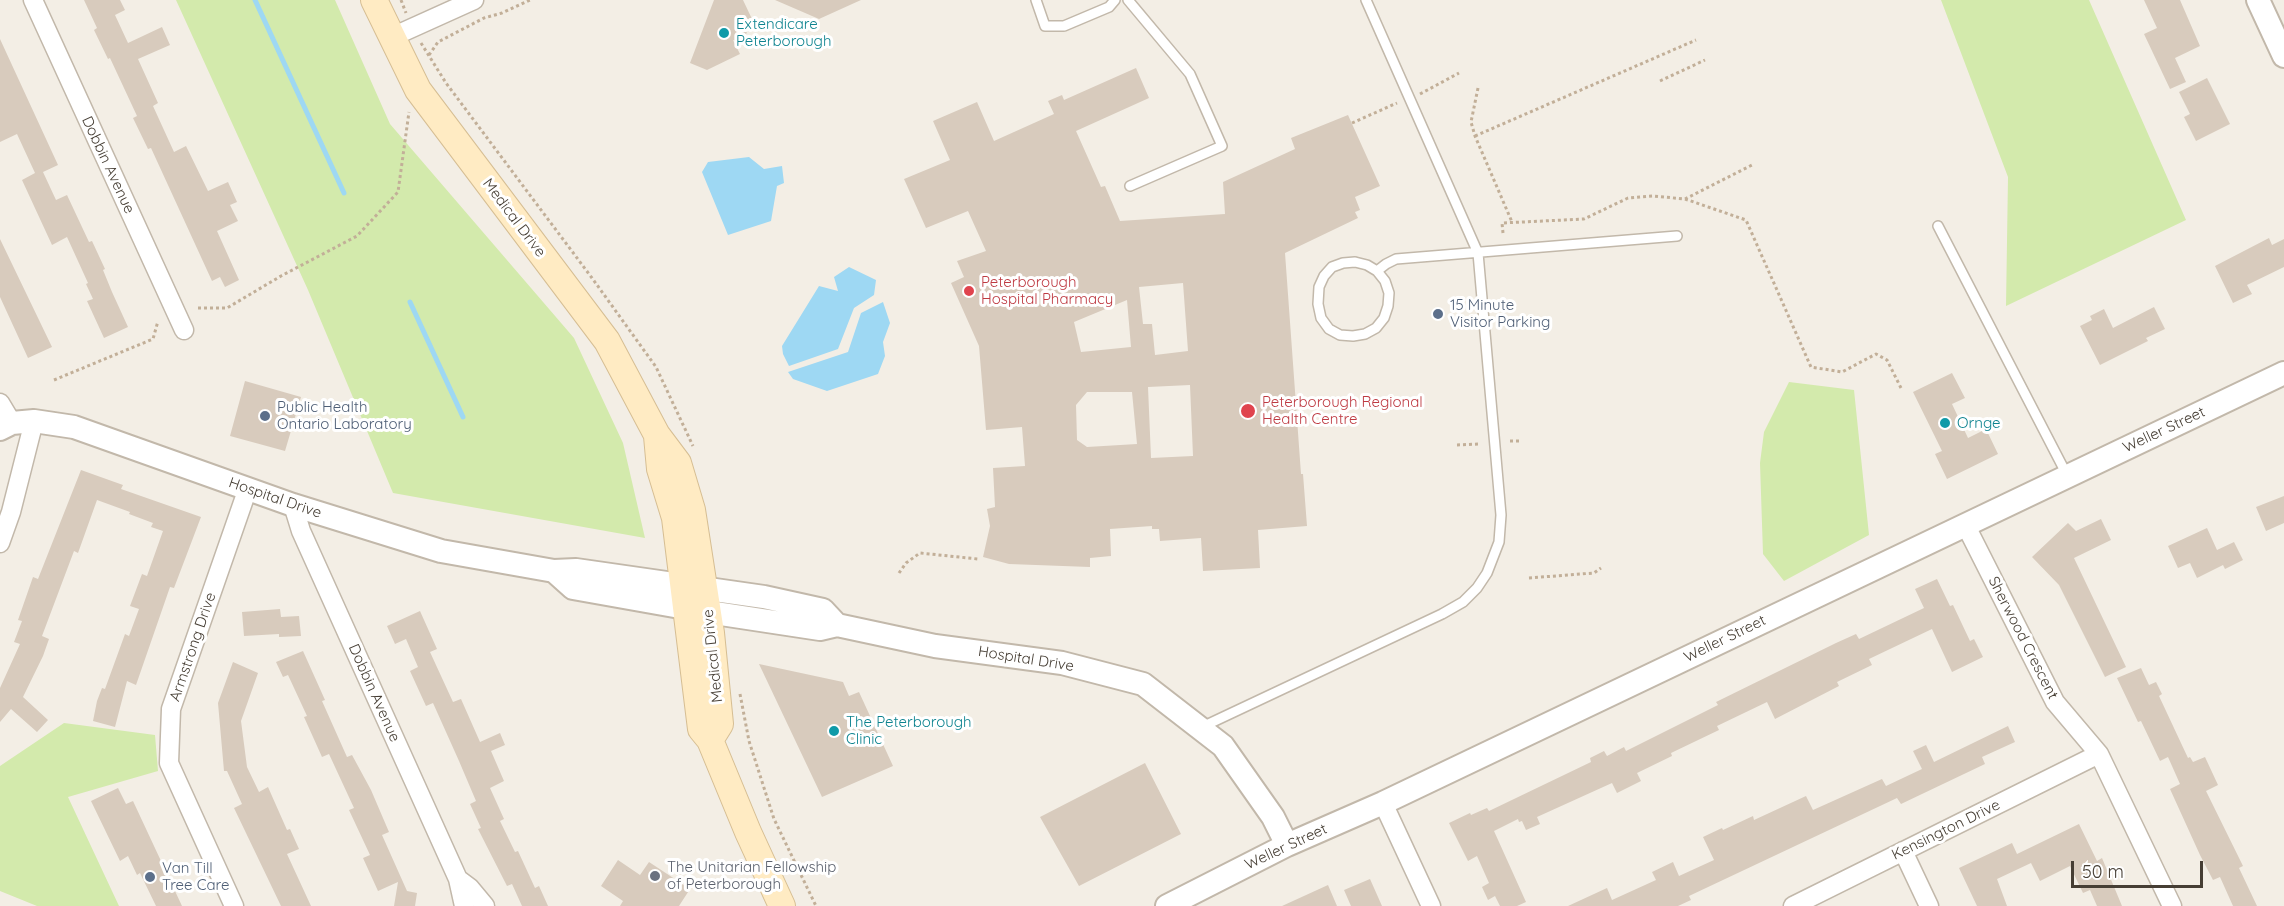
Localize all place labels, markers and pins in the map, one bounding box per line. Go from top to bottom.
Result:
place label: Extendicare Peterborough [736,15,831,50]
marker: Extendicare Peterborough [717,26,731,40]
place label: Peterborough Hospital Pharmacy [981,273,1113,308]
marker: Peterborough Hospital Pharmacy [962,284,976,298]
place label: 15 Minute Visitor Parking [1450,296,1550,331]
marker: 15 Minute Visitor Parking [1431,307,1445,321]
place label: Peterborough Regional Health Centre [1262,393,1423,428]
place label: Public Health Ontario Laboratory [277,398,412,433]
marker: Peterborough Regional Health Centre [1239,402,1257,420]
marker: Public Health Ontario Laboratory [258,409,272,423]
place label: Ornge [1957,414,2000,432]
marker: Ornge [1938,416,1952,430]
place label: The Peterborough Clinic [846,713,972,748]
marker: The Peterborough Clinic [827,724,841,738]
place label: The Unitarian Fellowship of Peterborough [667,858,836,893]
place label: Van Till Tree Care [162,859,229,894]
marker: The Unitarian Fellowship of Peterborough [648,869,662,883]
marker: Van Till Tree Care [143,870,157,884]

